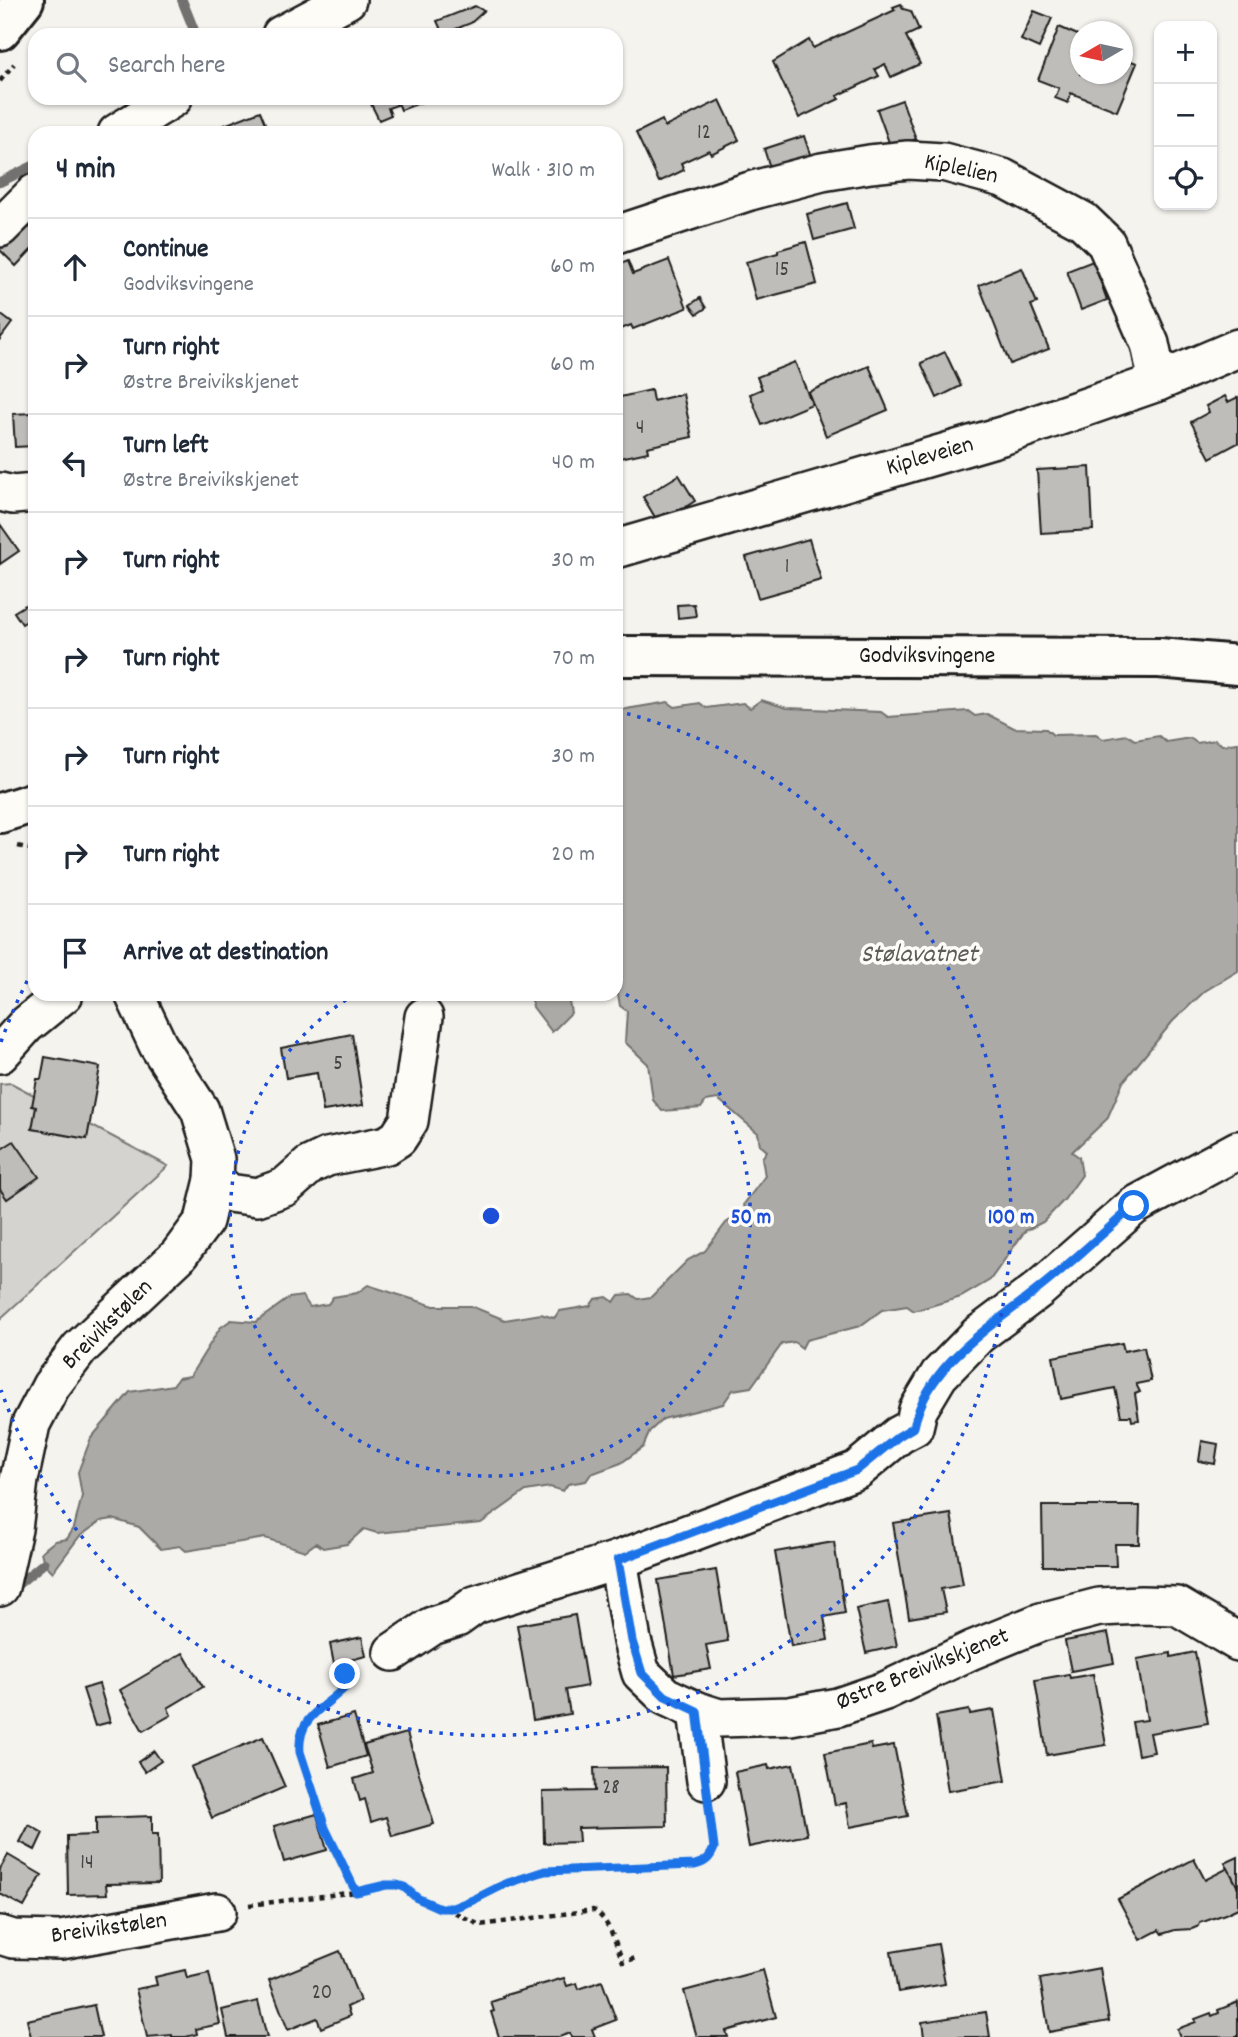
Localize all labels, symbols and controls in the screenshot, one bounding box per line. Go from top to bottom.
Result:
north arrow [1070,21,1133,84]
map controls [1154,21,1217,210]
button: + [1154,21,1217,84]
search box [28,28,623,105]
icon: search [52,48,90,86]
text: Search here [108,48,226,85]
button: − [1154,84,1217,147]
house number: 12 [697,119,711,149]
street label: Kiplelien [921,146,1001,194]
button: locate [1154,147,1217,210]
text: 4 min [56,150,115,193]
text: Walk · 310 m [491,155,595,188]
text: Continue [123,232,208,269]
icon: ahead [56,248,94,286]
text: 60 m [550,251,595,284]
house number: 15 [775,256,789,286]
text: Godviksvingene [123,269,254,302]
text: Turn right [123,330,220,367]
icon: right [56,346,94,384]
text: 60 m [550,349,595,382]
text: Østre Breivikskjenet [123,367,299,400]
house number: 4 [636,414,644,444]
text: Turn left [123,428,209,465]
street label: Kipleveien [882,428,978,486]
icon: left [56,444,94,482]
text: 40 m [552,447,595,480]
text: Østre Breivikskjenet [123,465,299,498]
icon: right [56,542,94,580]
text: Turn right [123,543,220,580]
text: 30 m [551,545,595,578]
house number: 1 [785,553,789,583]
icon: right [56,640,94,678]
street label: Godviksvingene [859,640,995,674]
text: Turn right [123,641,220,678]
text: 70 m [553,643,595,676]
icon: right [56,738,94,776]
text: Turn right [123,739,220,776]
text: 30 m [551,741,595,774]
icon: right [56,836,94,874]
text: Turn right [123,837,220,874]
text: 20 m [551,839,595,872]
icon: arrive [56,934,94,972]
text: Arrive at destination [123,935,328,972]
water label: Stølavatnet [861,937,980,974]
house number: 5 [333,1050,343,1080]
route start [1118,1190,1149,1221]
centre of rings [479,1204,503,1228]
text: 50 m [731,1204,771,1234]
text: 100 m [988,1204,1034,1234]
street label: Breivikstølen [55,1272,161,1378]
street label: Østre Breivikskjenet [831,1620,1015,1720]
route end [329,1658,360,1689]
house number: 28 [602,1774,620,1804]
house number: 14 [80,1849,94,1879]
street label: Breivikstølen [49,1904,169,1954]
house number: 20 [312,1979,332,2009]

